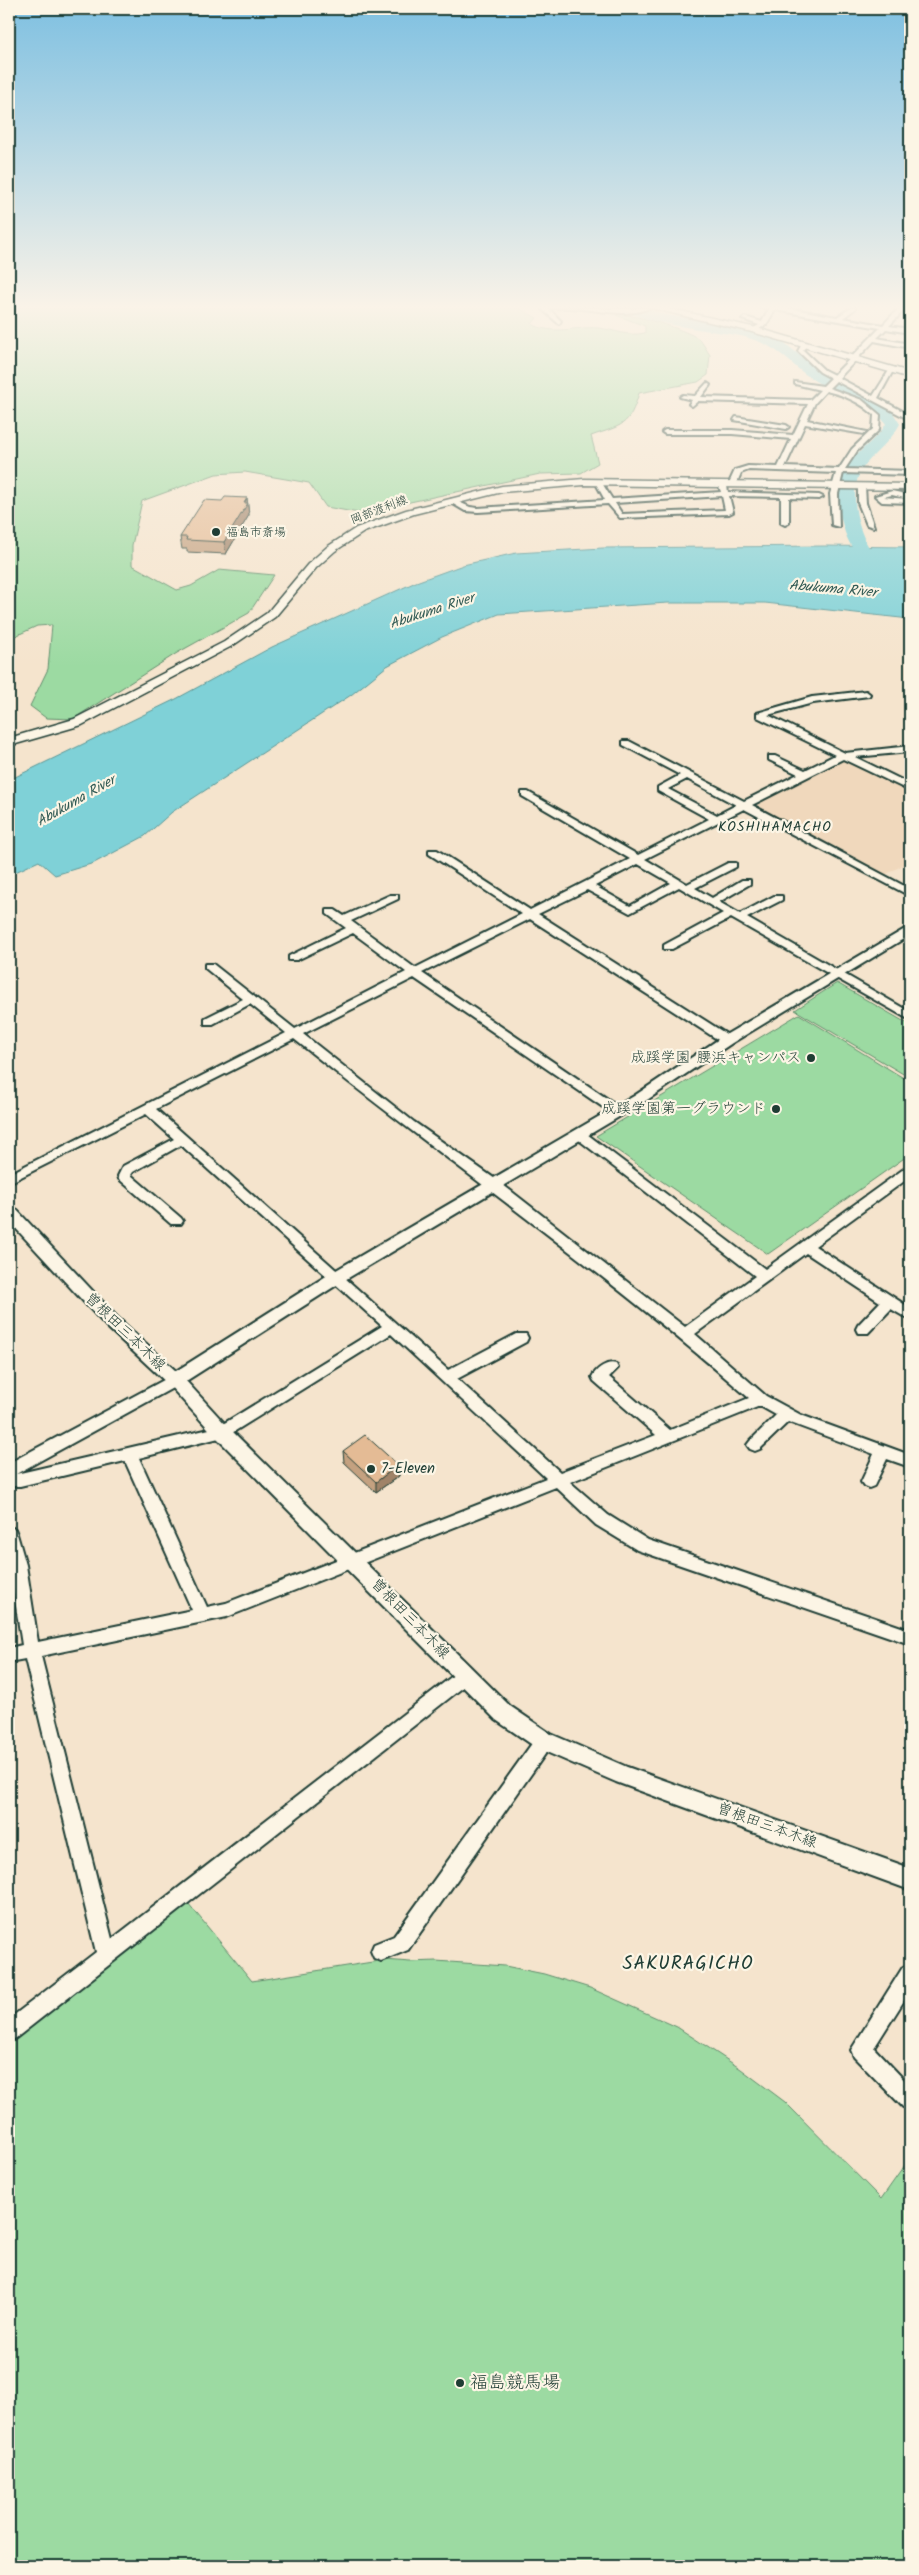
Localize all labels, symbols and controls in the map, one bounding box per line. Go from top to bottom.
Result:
street label: 岡部渡利線 [348,490,410,530]
place label: 福島市斎場 [226,523,286,542]
marker: 福島市斎場 [210,526,222,538]
water label: Abukuma River [788,574,881,604]
water label: Abukuma River [387,586,480,635]
water label: Abukuma River [33,768,122,832]
district label: KOSHIHAMACHO [718,816,832,838]
place label: 成蹊学園 腰浜キャンパス [631,1046,801,1070]
marker: 成蹊学園 腰浜キャンパス [805,1052,817,1064]
place label: 成蹊学園第一グラウンド [601,1097,766,1121]
marker: 成蹊学園第一グラウンド [770,1103,782,1115]
street label: 曽根田三本木線 [79,1287,171,1377]
place label: 7-Eleven [381,1457,435,1481]
marker: 7-Eleven [365,1463,377,1475]
street label: 曽根田三本木線 [365,1573,455,1665]
street label: 曽根田三本木線 [714,1797,820,1855]
district label: SAKURAGICHO [622,1949,754,1979]
place label: 福島競馬場 [470,2369,560,2398]
marker: 福島競馬場 [454,2377,466,2389]

